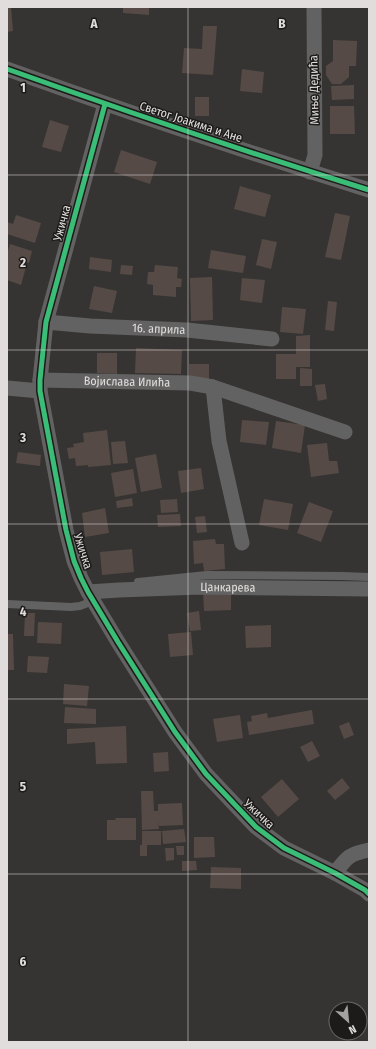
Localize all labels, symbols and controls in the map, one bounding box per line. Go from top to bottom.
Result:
text: A [89,16,98,31]
text: B [278,16,286,31]
street label: Миње Дедића [306,55,322,125]
text: 1 [20,80,26,95]
street label: Светог Јоакима и Ане [138,99,244,145]
street label: Ужичка [50,203,74,244]
text: 2 [19,255,26,270]
street label: 16. априла [132,321,186,337]
street label: Војислава Илића [84,374,170,390]
text: 3 [19,430,26,445]
street label: Ужичка [70,530,95,571]
street label: Цанкарева [200,580,256,595]
text: 4 [20,604,27,619]
text: 5 [20,779,26,794]
street label: Ужичка [240,796,277,832]
text: 6 [20,954,27,969]
north arrow [328,1001,368,1041]
text: N [346,1022,358,1037]

